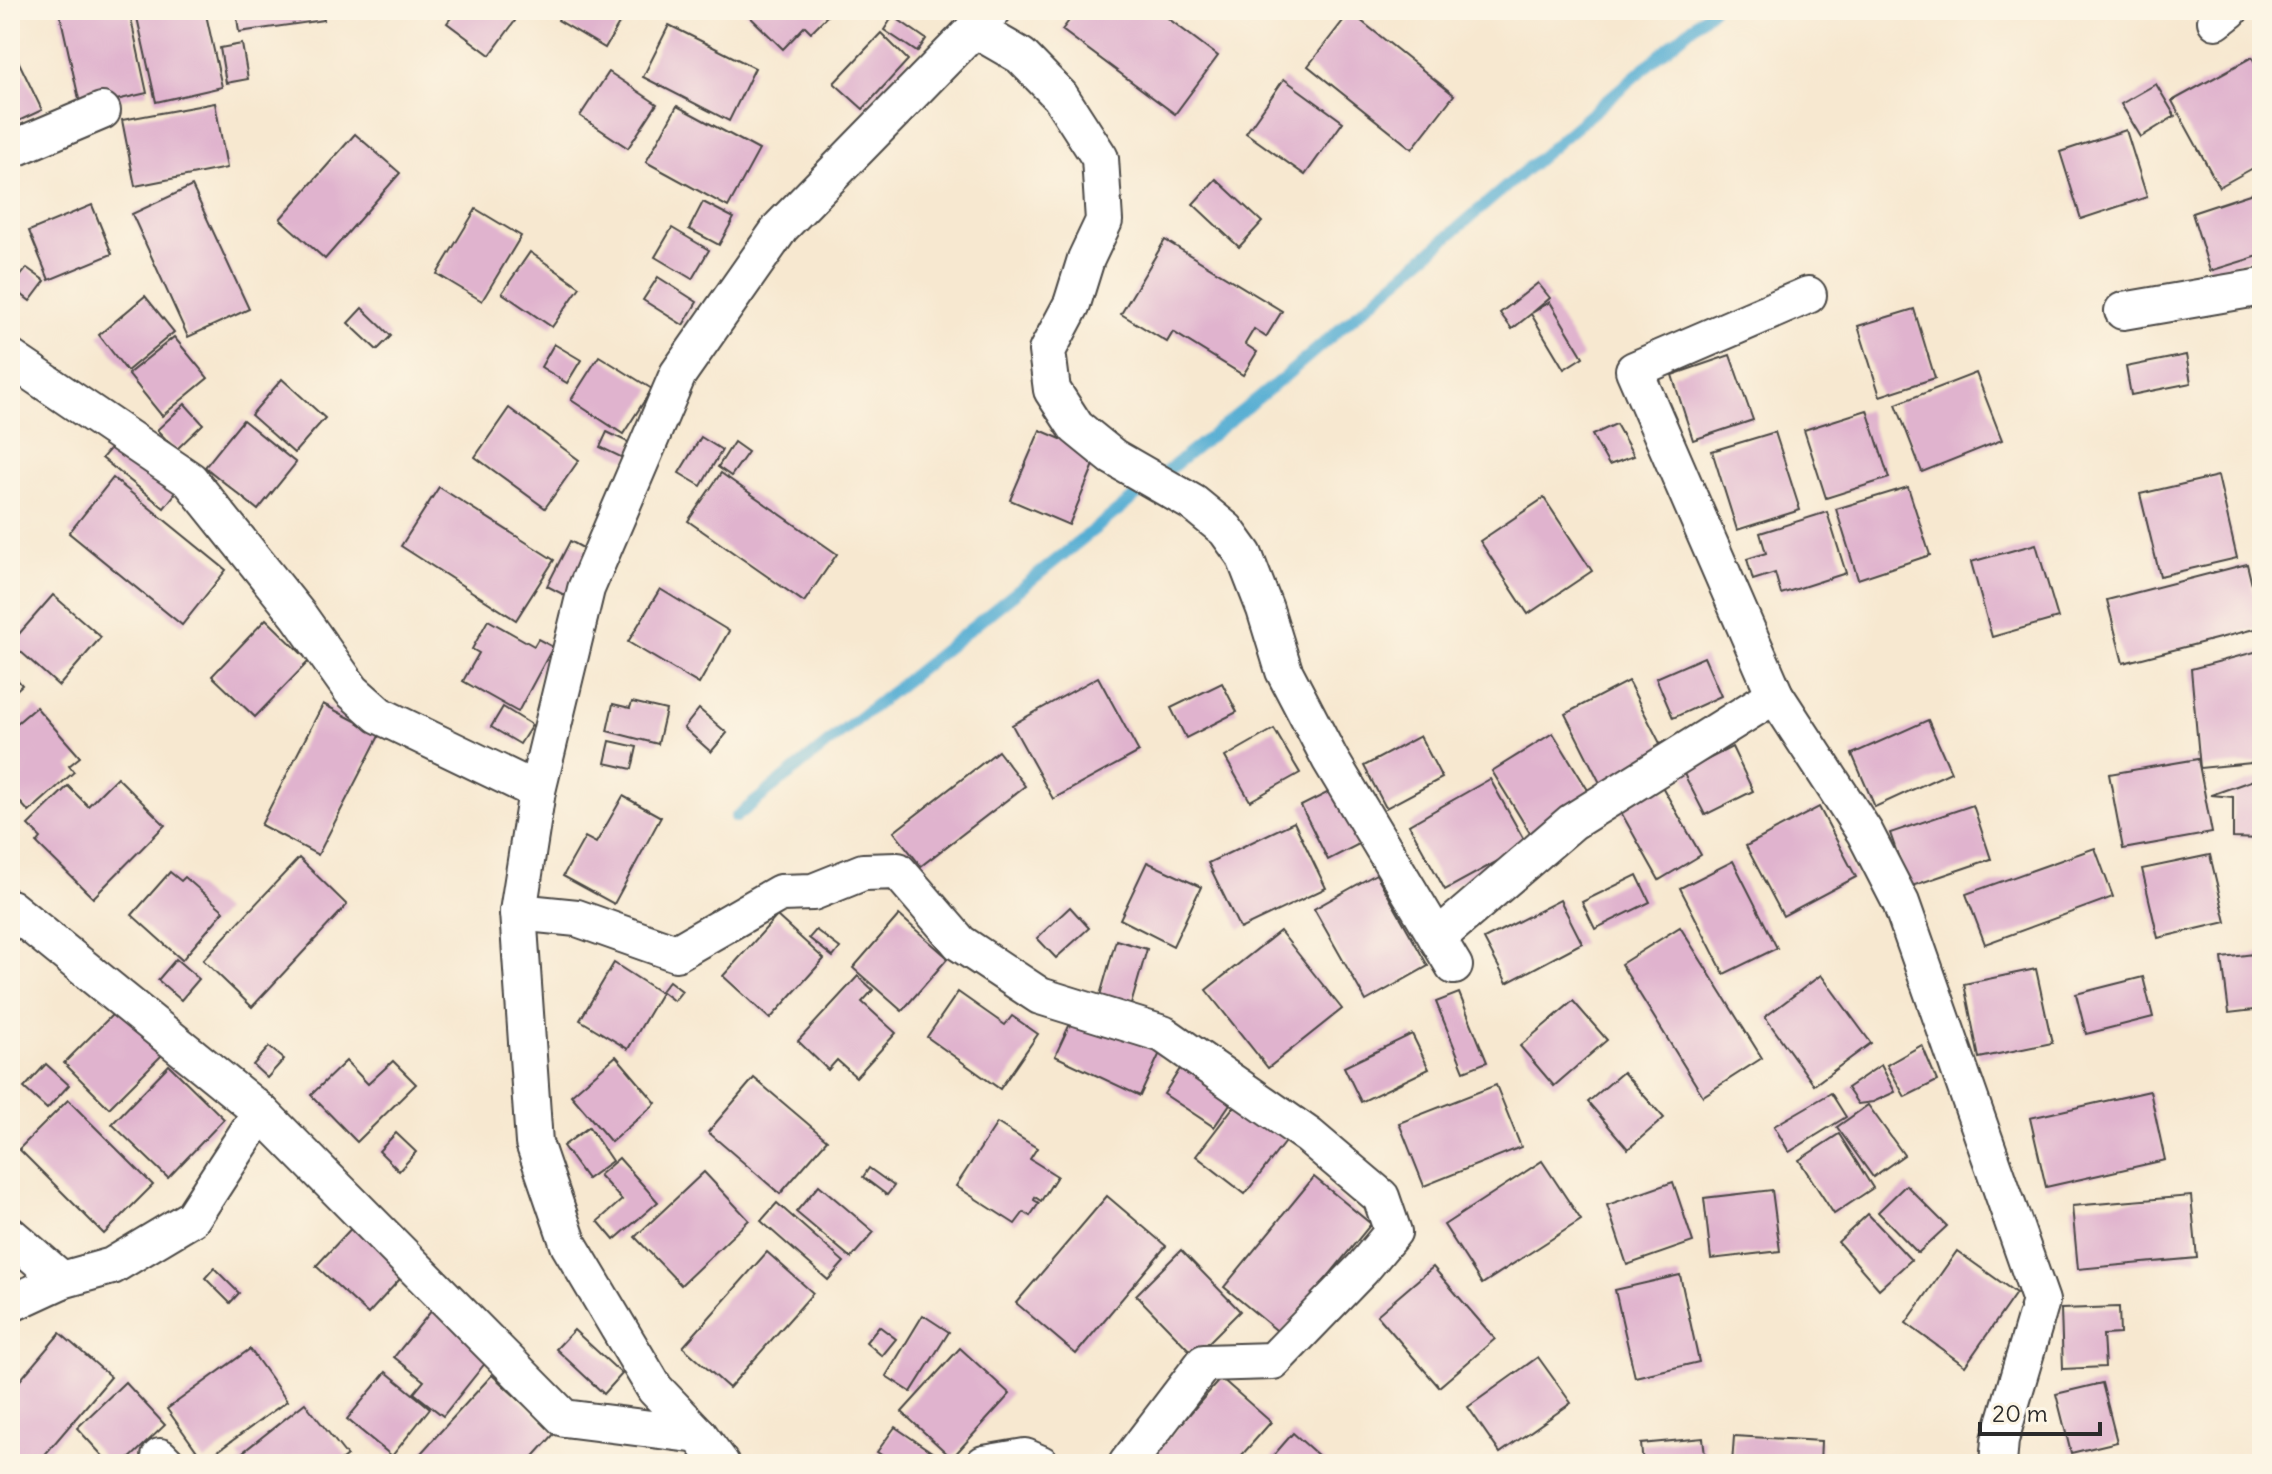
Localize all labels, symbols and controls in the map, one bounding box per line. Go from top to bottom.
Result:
scale bar [1980,1386,2100,1436]
text: 20 m [1992,1398,2048,1428]

